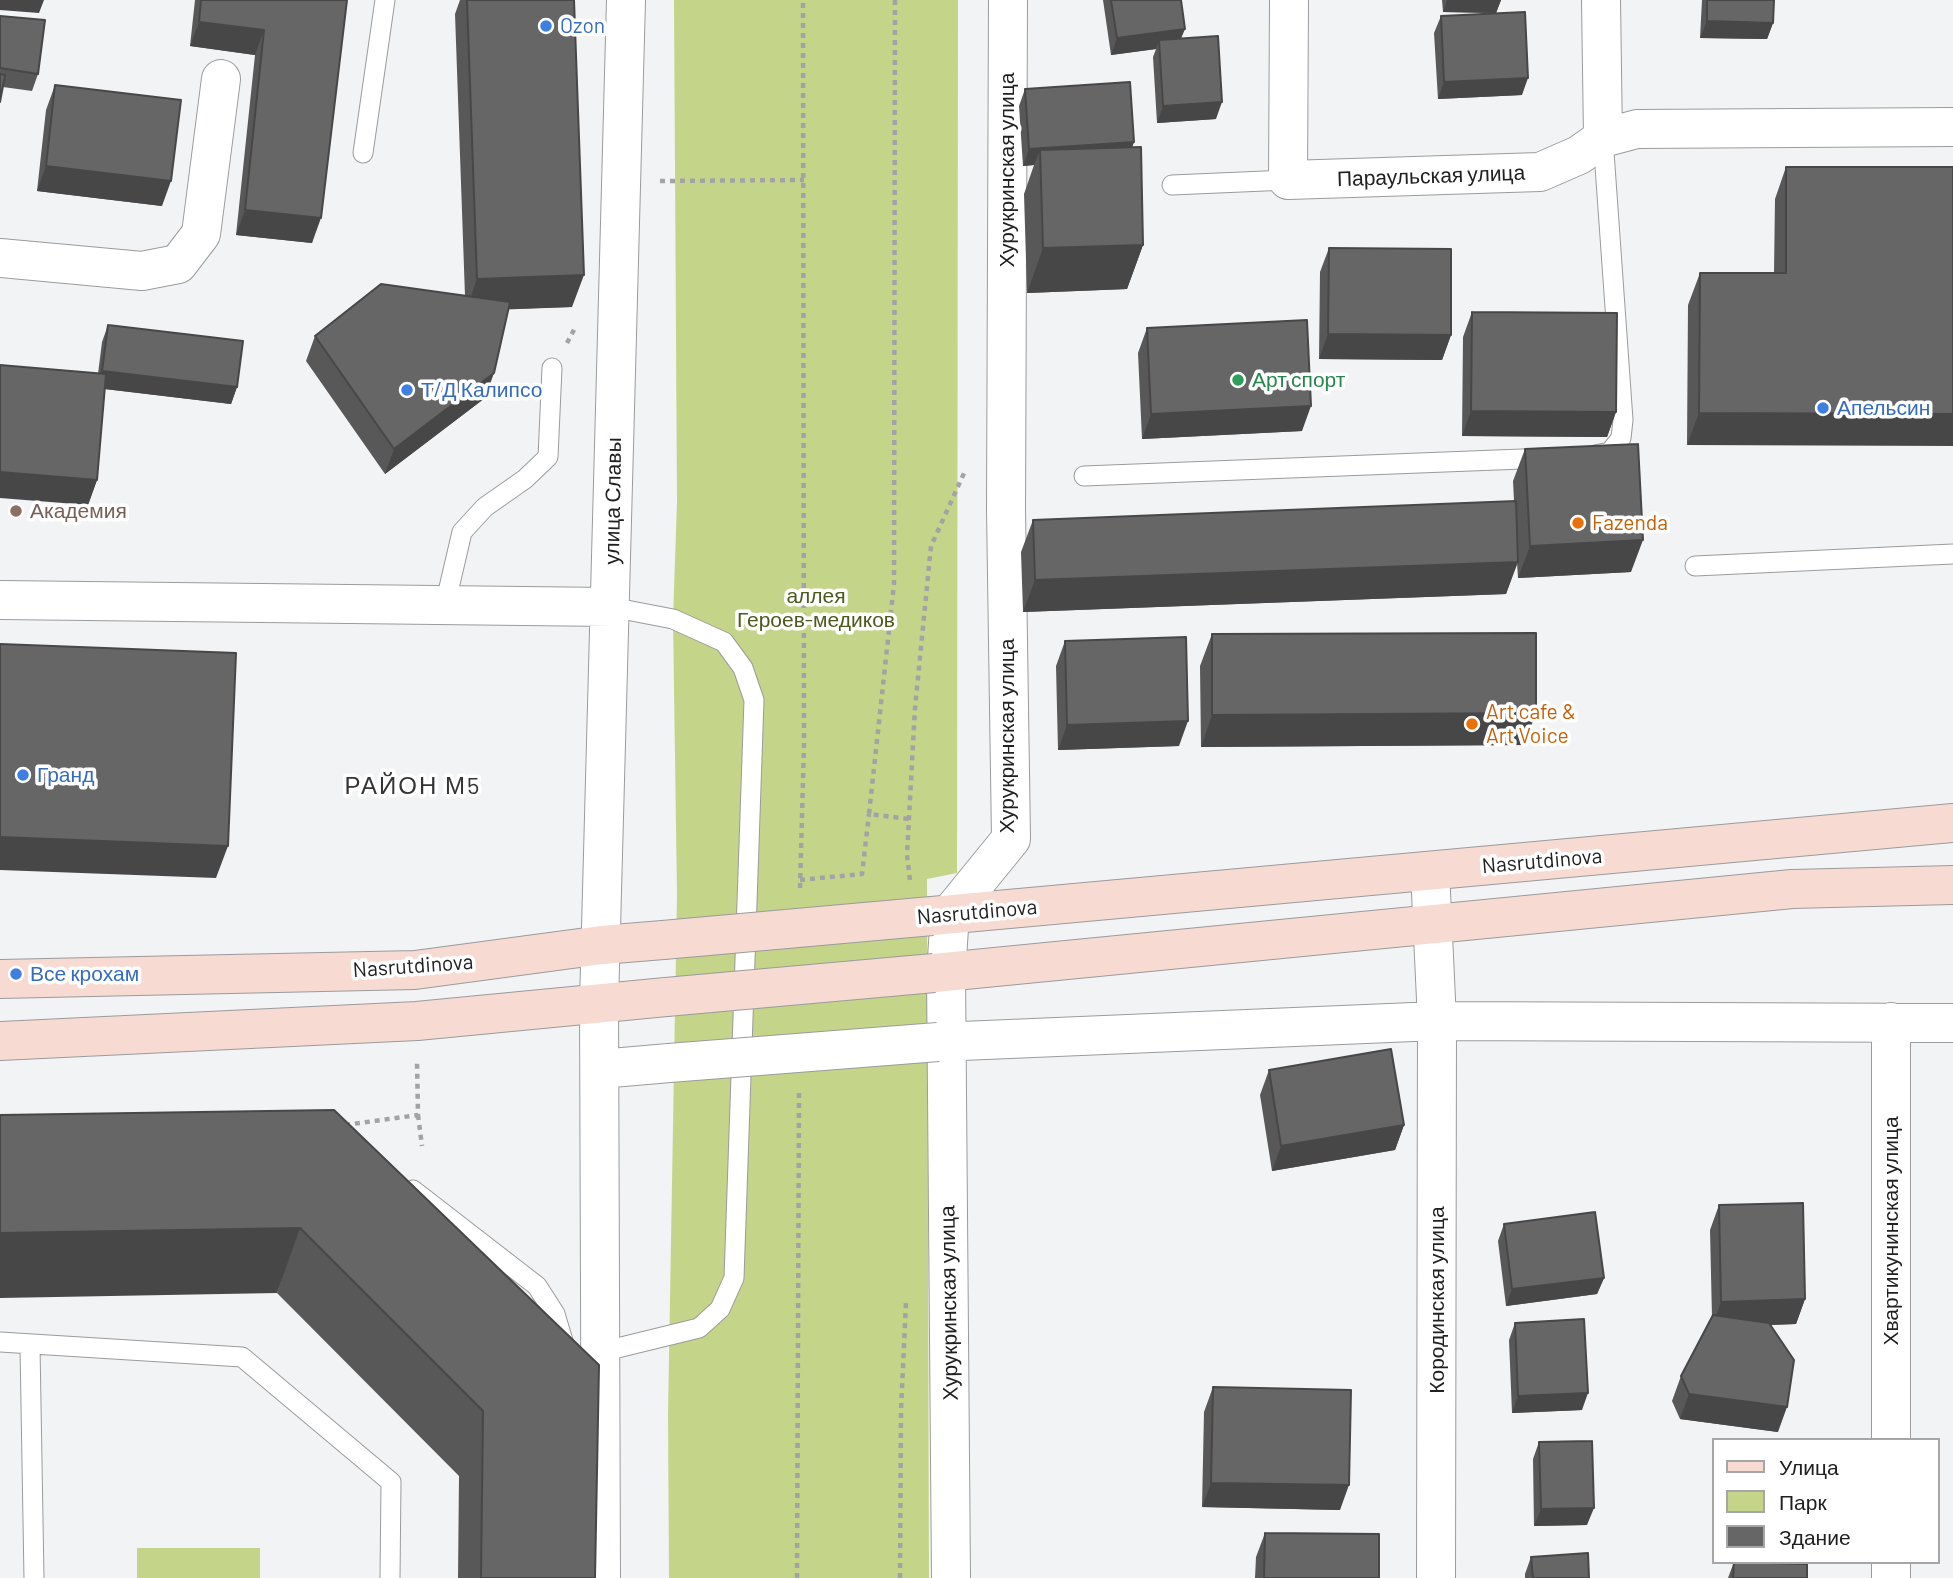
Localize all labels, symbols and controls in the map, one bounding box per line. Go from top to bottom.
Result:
place label: Ozon [560,13,605,39]
marker: Ozon [538,18,554,34]
street label: Хурукринская улица [994,72,1020,268]
street label: Параульская улица [1336,160,1526,192]
place label: Арт спорт [1252,367,1345,393]
marker: Арт спорт [1230,372,1246,388]
place label: Т/Д Калипсо [421,377,542,403]
marker: Т/Д Калипсо [399,382,415,398]
place label: Апельсин [1837,395,1930,421]
marker: Апельсин [1815,400,1831,416]
street label: улица Славы [599,437,627,565]
place label: Академия [30,498,127,524]
marker: Академия [8,503,24,519]
place label: Fazenda [1592,510,1668,536]
marker: Fazenda [1570,515,1586,531]
park label: аллея Героев-медиков [737,583,895,633]
street label: Хурукринская улица [994,638,1020,834]
place label: Art cafe & Art Voice [1486,699,1576,749]
marker: Art cafe & Art Voice [1464,716,1480,732]
place label: Гранд [37,762,94,788]
marker: Гранд [15,767,31,783]
district label: РАЙОН М5 [346,772,480,800]
street label: Nasrutdinova [1481,843,1603,879]
street label: Nasrutdinova [916,894,1038,930]
street label: Nasrutdinova [352,949,474,983]
place label: Все крохам [30,961,139,987]
marker: Все крохам [8,966,24,982]
street label: Хвартикунинская улица [1878,1116,1904,1346]
street label: Хурукринская улица [935,1205,963,1401]
street label: Кородинская улица [1424,1206,1450,1394]
legend [1712,1438,1939,1564]
text: Улица [1779,1454,1839,1479]
text: Парк [1779,1489,1827,1514]
text: Здание [1779,1524,1851,1549]

